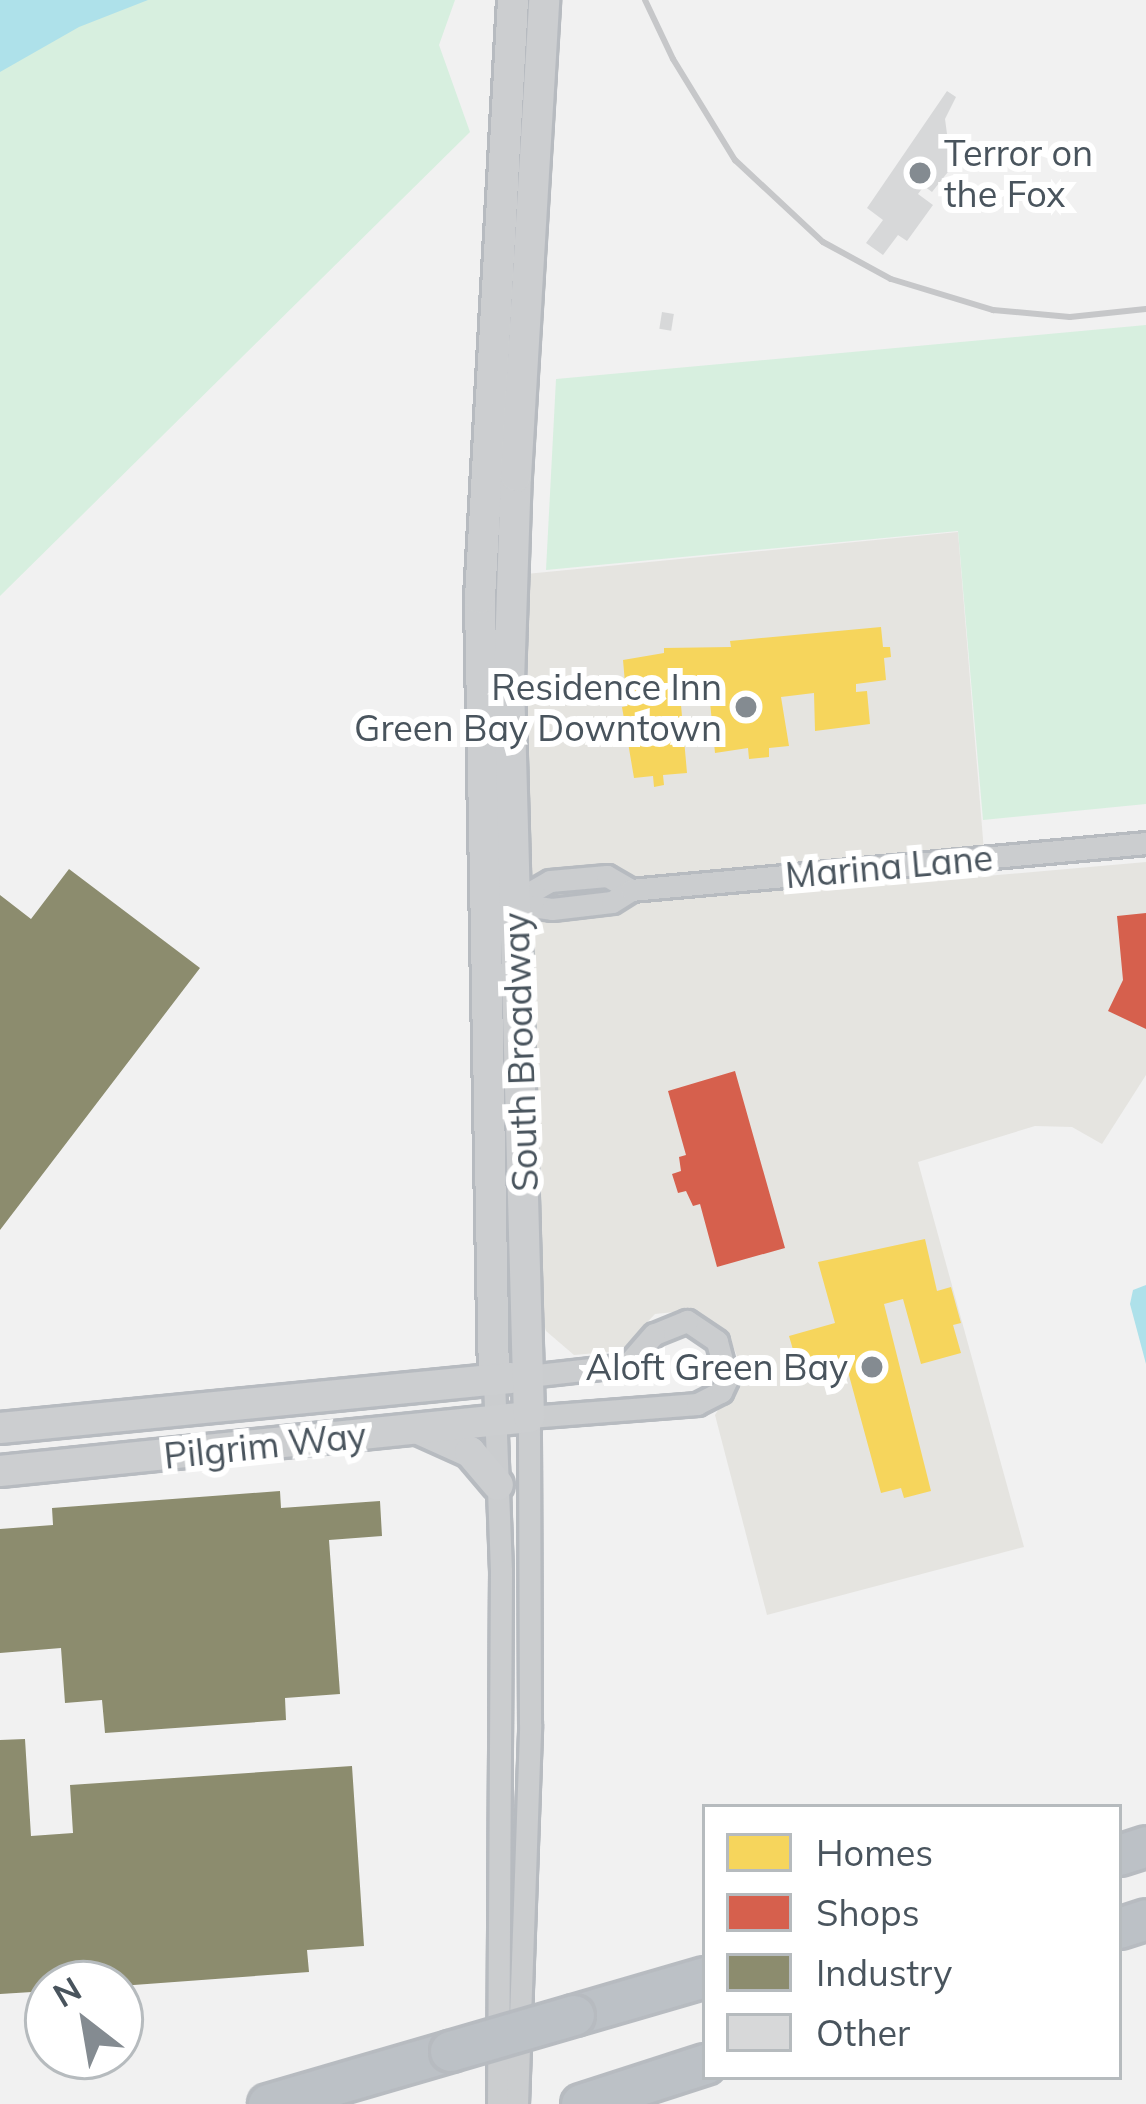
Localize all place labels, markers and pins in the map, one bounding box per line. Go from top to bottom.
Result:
place label: Terror on the Fox [944,130,1093,215]
marker: Terror on the Fox [907,160,933,186]
place label: Residence Inn Green Bay Downtown [354,664,722,749]
marker: Residence Inn Green Bay Downtown [733,694,759,720]
place label: Aloft Green Bay [585,1345,848,1389]
marker: Aloft Green Bay [859,1354,885,1380]

